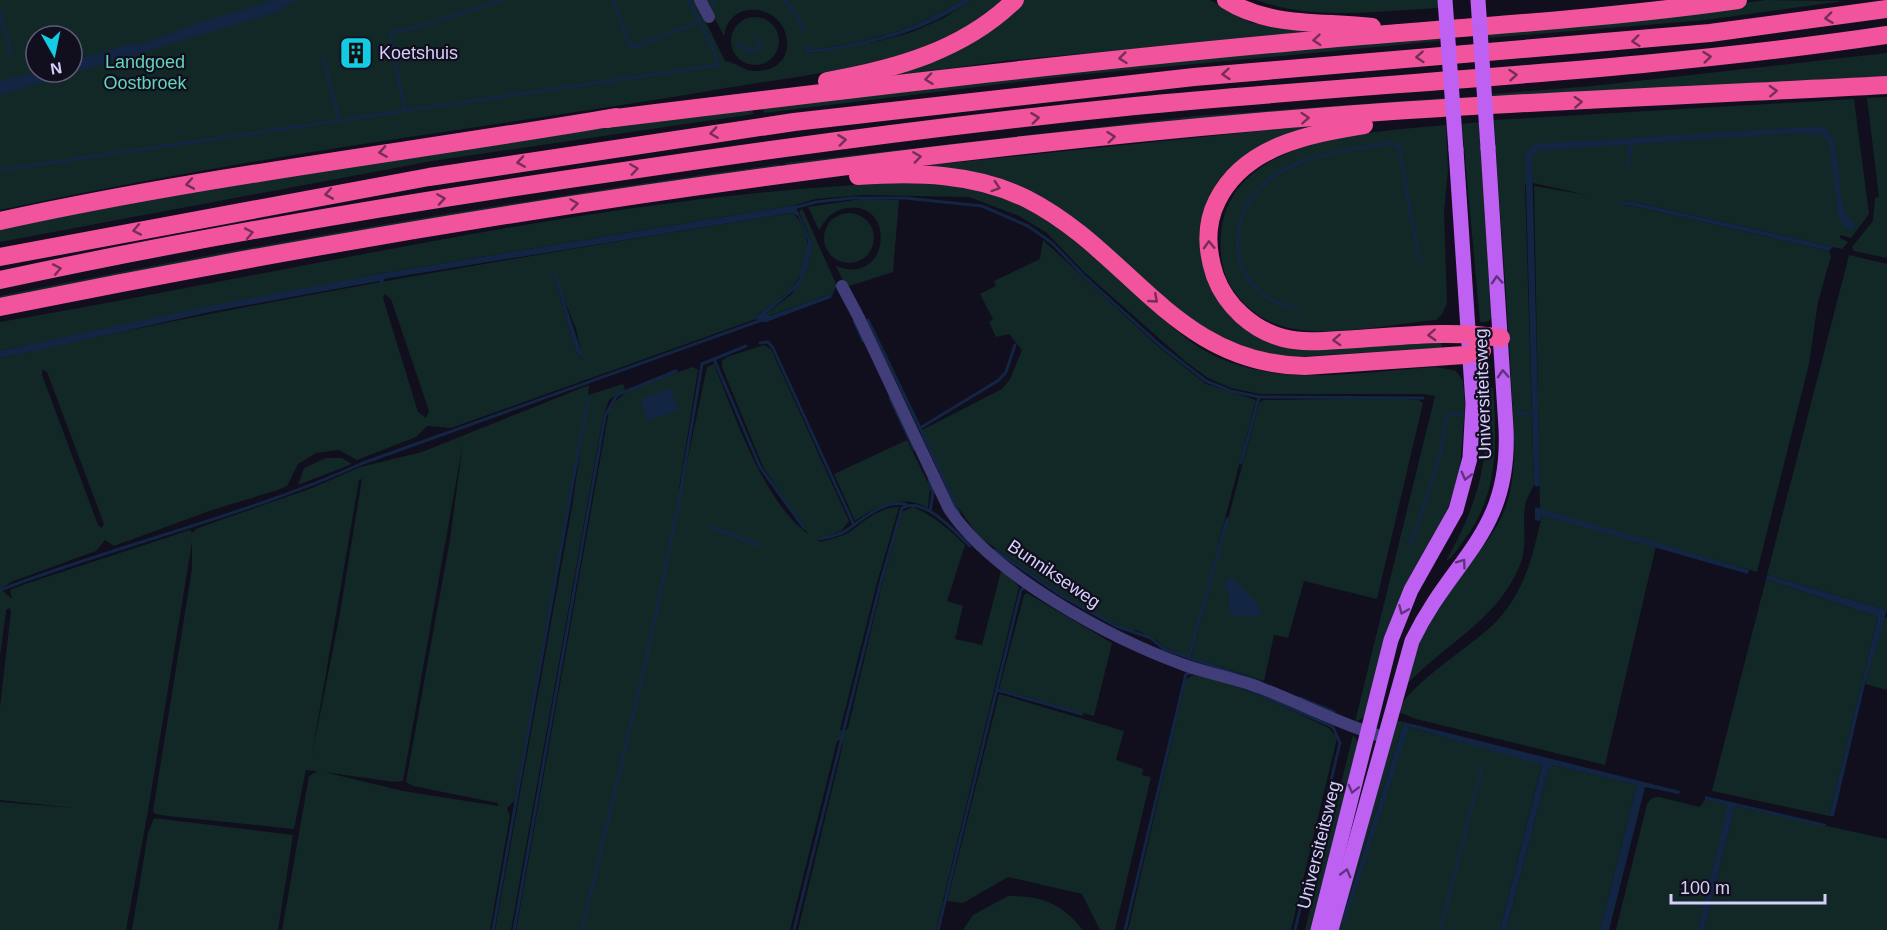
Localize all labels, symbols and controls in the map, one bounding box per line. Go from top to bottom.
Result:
one-way arrow [1825,11,1834,23]
north arrow [24,24,84,84]
one-way arrow [1312,33,1321,46]
one-way arrow [1631,34,1640,47]
building icon: Koetshuis [338,35,374,71]
place label: Koetshuis [379,43,458,63]
one-way arrow [1416,50,1425,63]
one-way arrow [1702,51,1711,64]
park label: Landgoed Oostbroek [103,52,188,93]
one-way arrow [1118,52,1127,64]
text: N [49,59,63,78]
one-way arrow [1221,67,1230,80]
one-way arrow [1508,68,1517,81]
one-way arrow [924,73,934,85]
one-way arrow [1768,85,1777,98]
one-way arrow [1574,95,1583,108]
one-way arrow [1031,112,1040,125]
one-way arrow [1300,112,1309,125]
one-way arrow [710,127,719,139]
one-way arrow [1106,131,1115,143]
one-way arrow [837,135,846,147]
one-way arrow [378,146,387,158]
one-way arrow [912,152,921,164]
one-way arrow [517,155,527,168]
one-way arrow [629,164,638,176]
one-way arrow [185,177,195,189]
one-way arrow [990,180,1001,192]
one-way arrow [324,187,334,200]
one-way arrow [436,193,446,206]
one-way arrow [570,199,579,211]
one-way arrow [132,222,142,235]
one-way arrow [244,227,254,240]
one-way arrow [1203,240,1216,249]
one-way arrow [52,263,62,276]
one-way arrow [1491,276,1504,285]
one-way arrow [1147,292,1158,303]
one-way arrow [1427,328,1436,341]
street label: Universiteitsweg [1471,328,1495,460]
one-way arrow [1333,333,1342,346]
one-way arrow [1497,369,1510,378]
one-way arrow [1461,470,1474,480]
street label: Bunnikseweg [1004,536,1104,612]
one-way arrow [1455,558,1466,569]
one-way arrow [1398,603,1410,614]
street label: Universiteitsweg [1293,779,1345,911]
one-way arrow [1347,784,1360,794]
scale bar [1671,867,1826,905]
one-way arrow [1339,869,1351,879]
text: 100 m [1680,878,1730,898]

